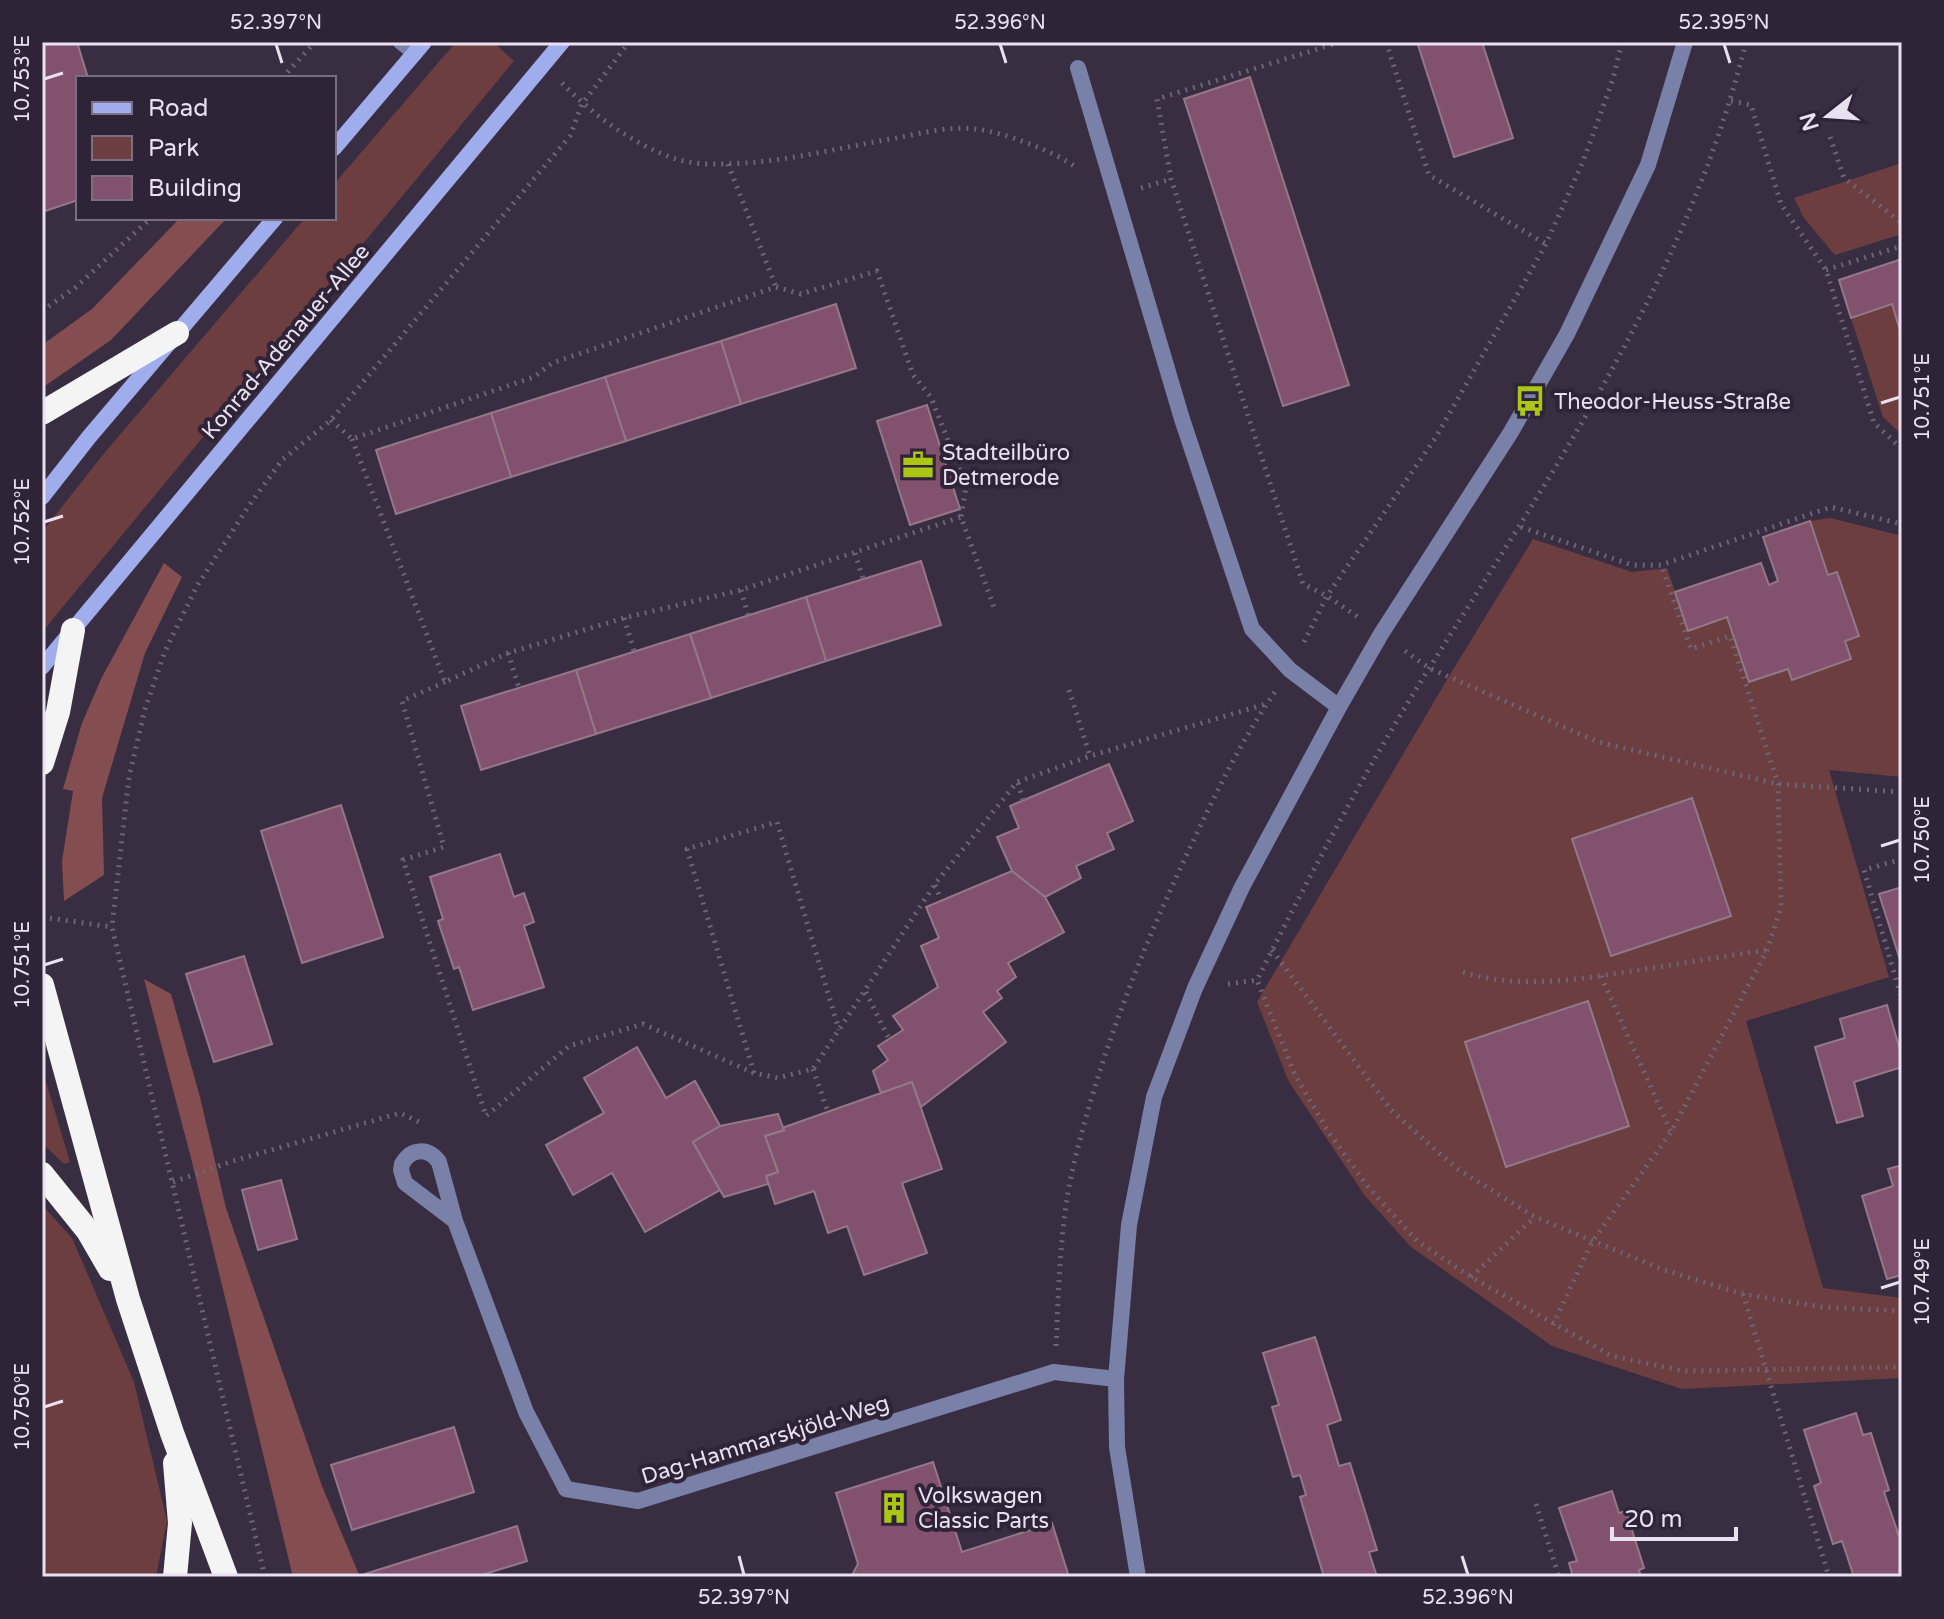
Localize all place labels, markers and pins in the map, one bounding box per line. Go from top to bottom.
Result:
bus stop icon: Theodor-Heuss-Straße [1513,384,1547,418]
place label: Theodor-Heuss-Straße [1554,389,1791,415]
place label: Stadteilbüro Detmerode [942,440,1070,491]
office icon: Stadteilbüro Detmerode [901,448,935,482]
place label: Volkswagen Classic Parts [918,1483,1049,1534]
building icon: Volkswagen Classic Parts [877,1491,911,1525]

